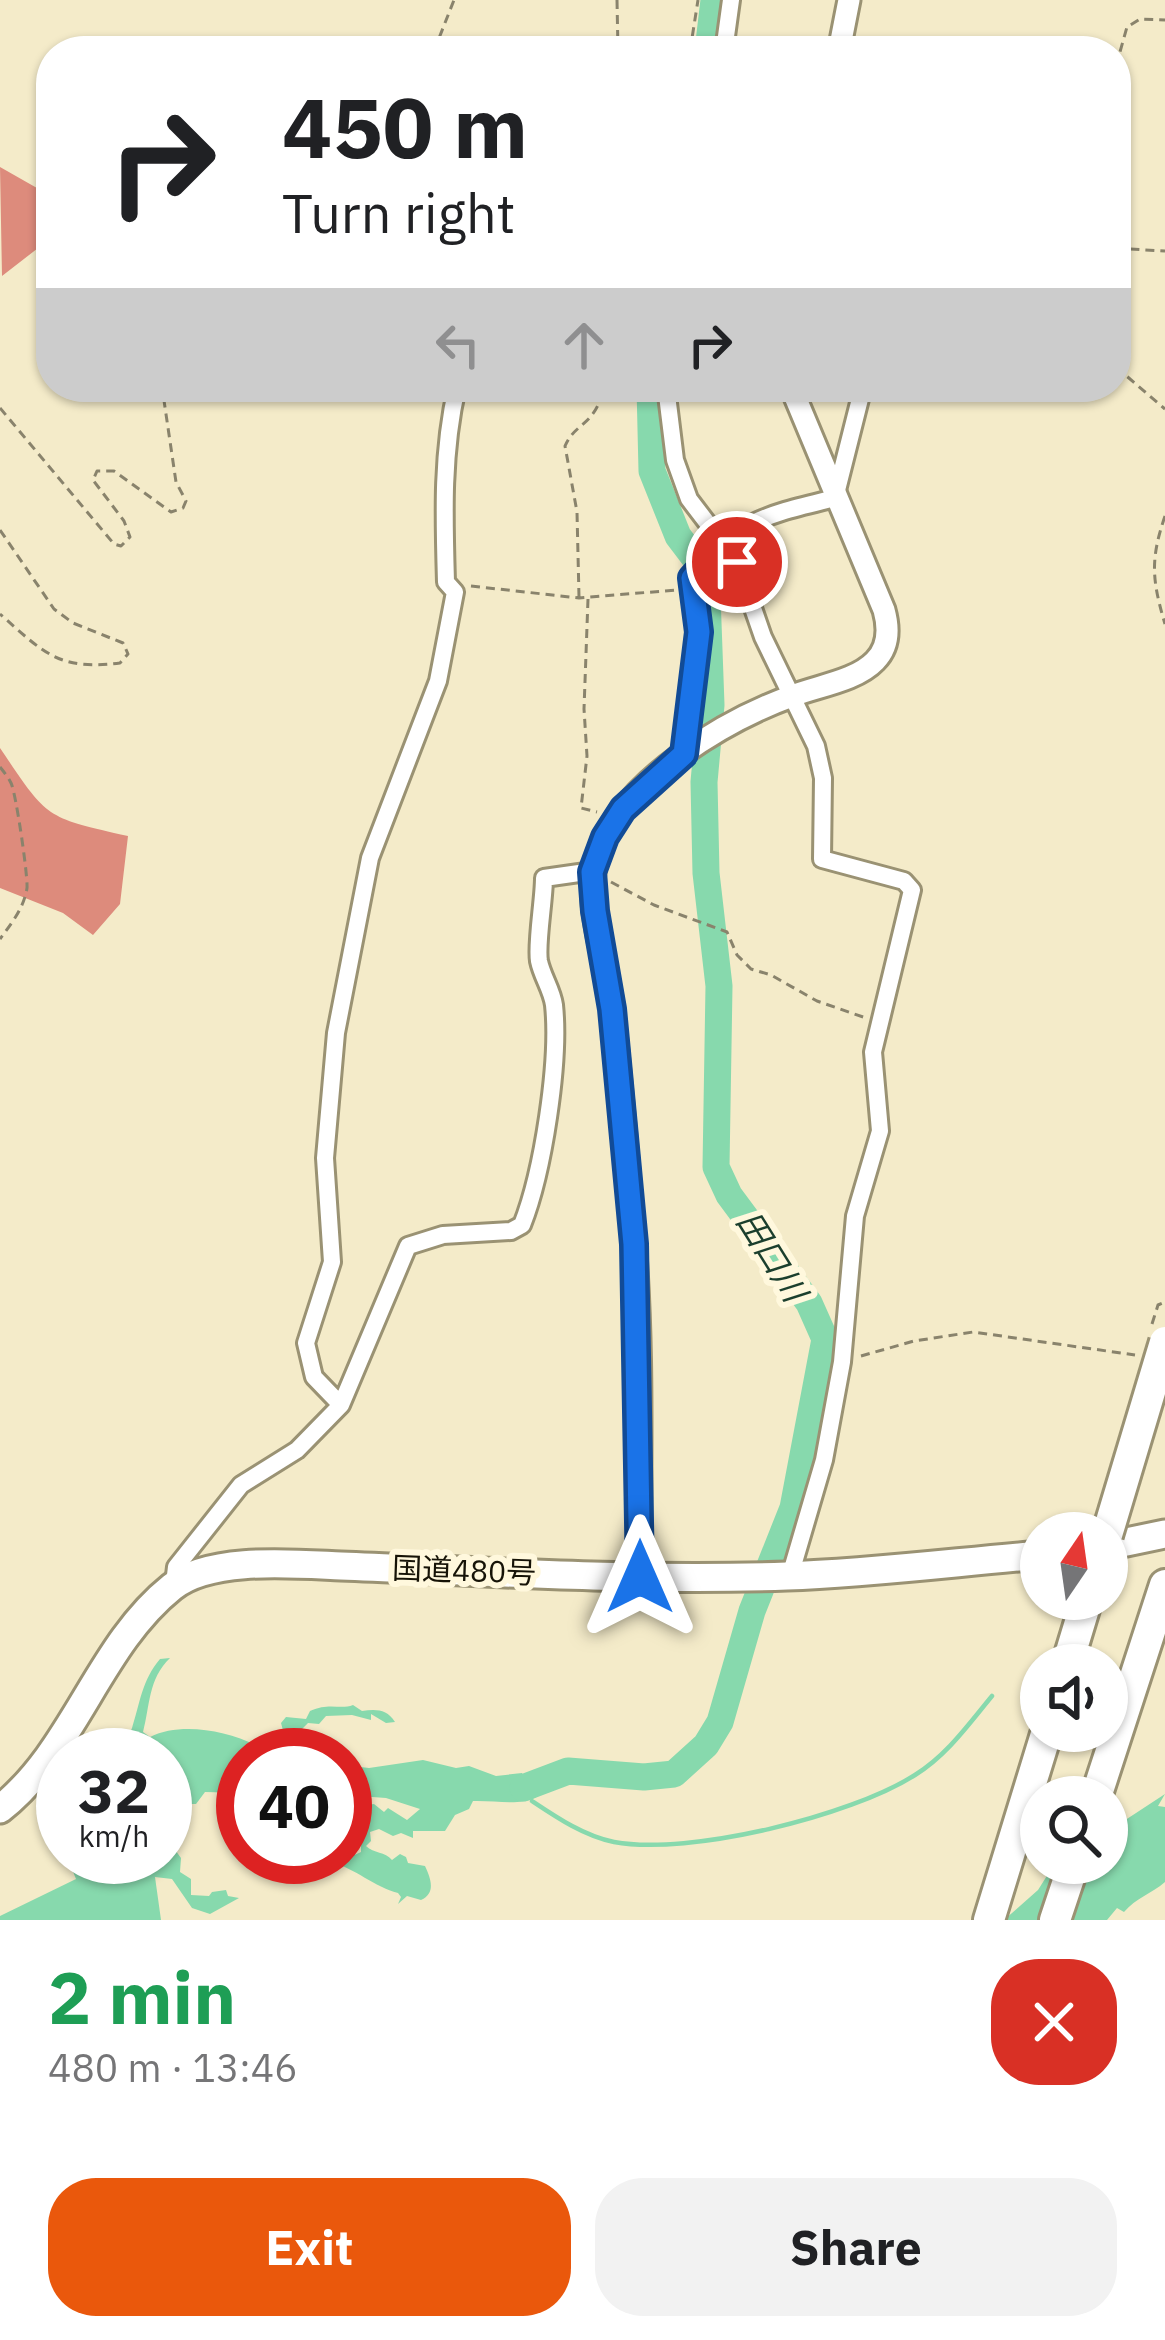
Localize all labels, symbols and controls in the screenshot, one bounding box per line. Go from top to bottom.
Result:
text: 450 m [282,72,528,181]
icon: right [84,84,240,240]
text: Turn right [282,178,516,248]
icon: left [425,312,491,378]
icon: ahead [551,312,617,378]
icon: right [677,312,743,378]
pin [686,511,788,613]
icon: arrive [704,529,770,595]
water label: 田口川 [728,1202,818,1312]
north arrow [1020,1512,1128,1620]
map controls [1020,1512,1128,1884]
position arrow [577,1514,703,1640]
street label: 国道480号 [391,1548,537,1592]
button: sound [1020,1644,1128,1752]
speed limit sign: 40 [216,1728,372,1884]
text: 32 [78,1751,150,1830]
button: search [1020,1776,1128,1884]
text: km/h [79,1816,149,1855]
text: 2 min [48,1950,236,2044]
button: close [991,1959,1117,2085]
text: 480 m · 13:46 [48,2042,298,2093]
button: Exit [48,2178,571,2316]
button: Share [595,2178,1117,2316]

